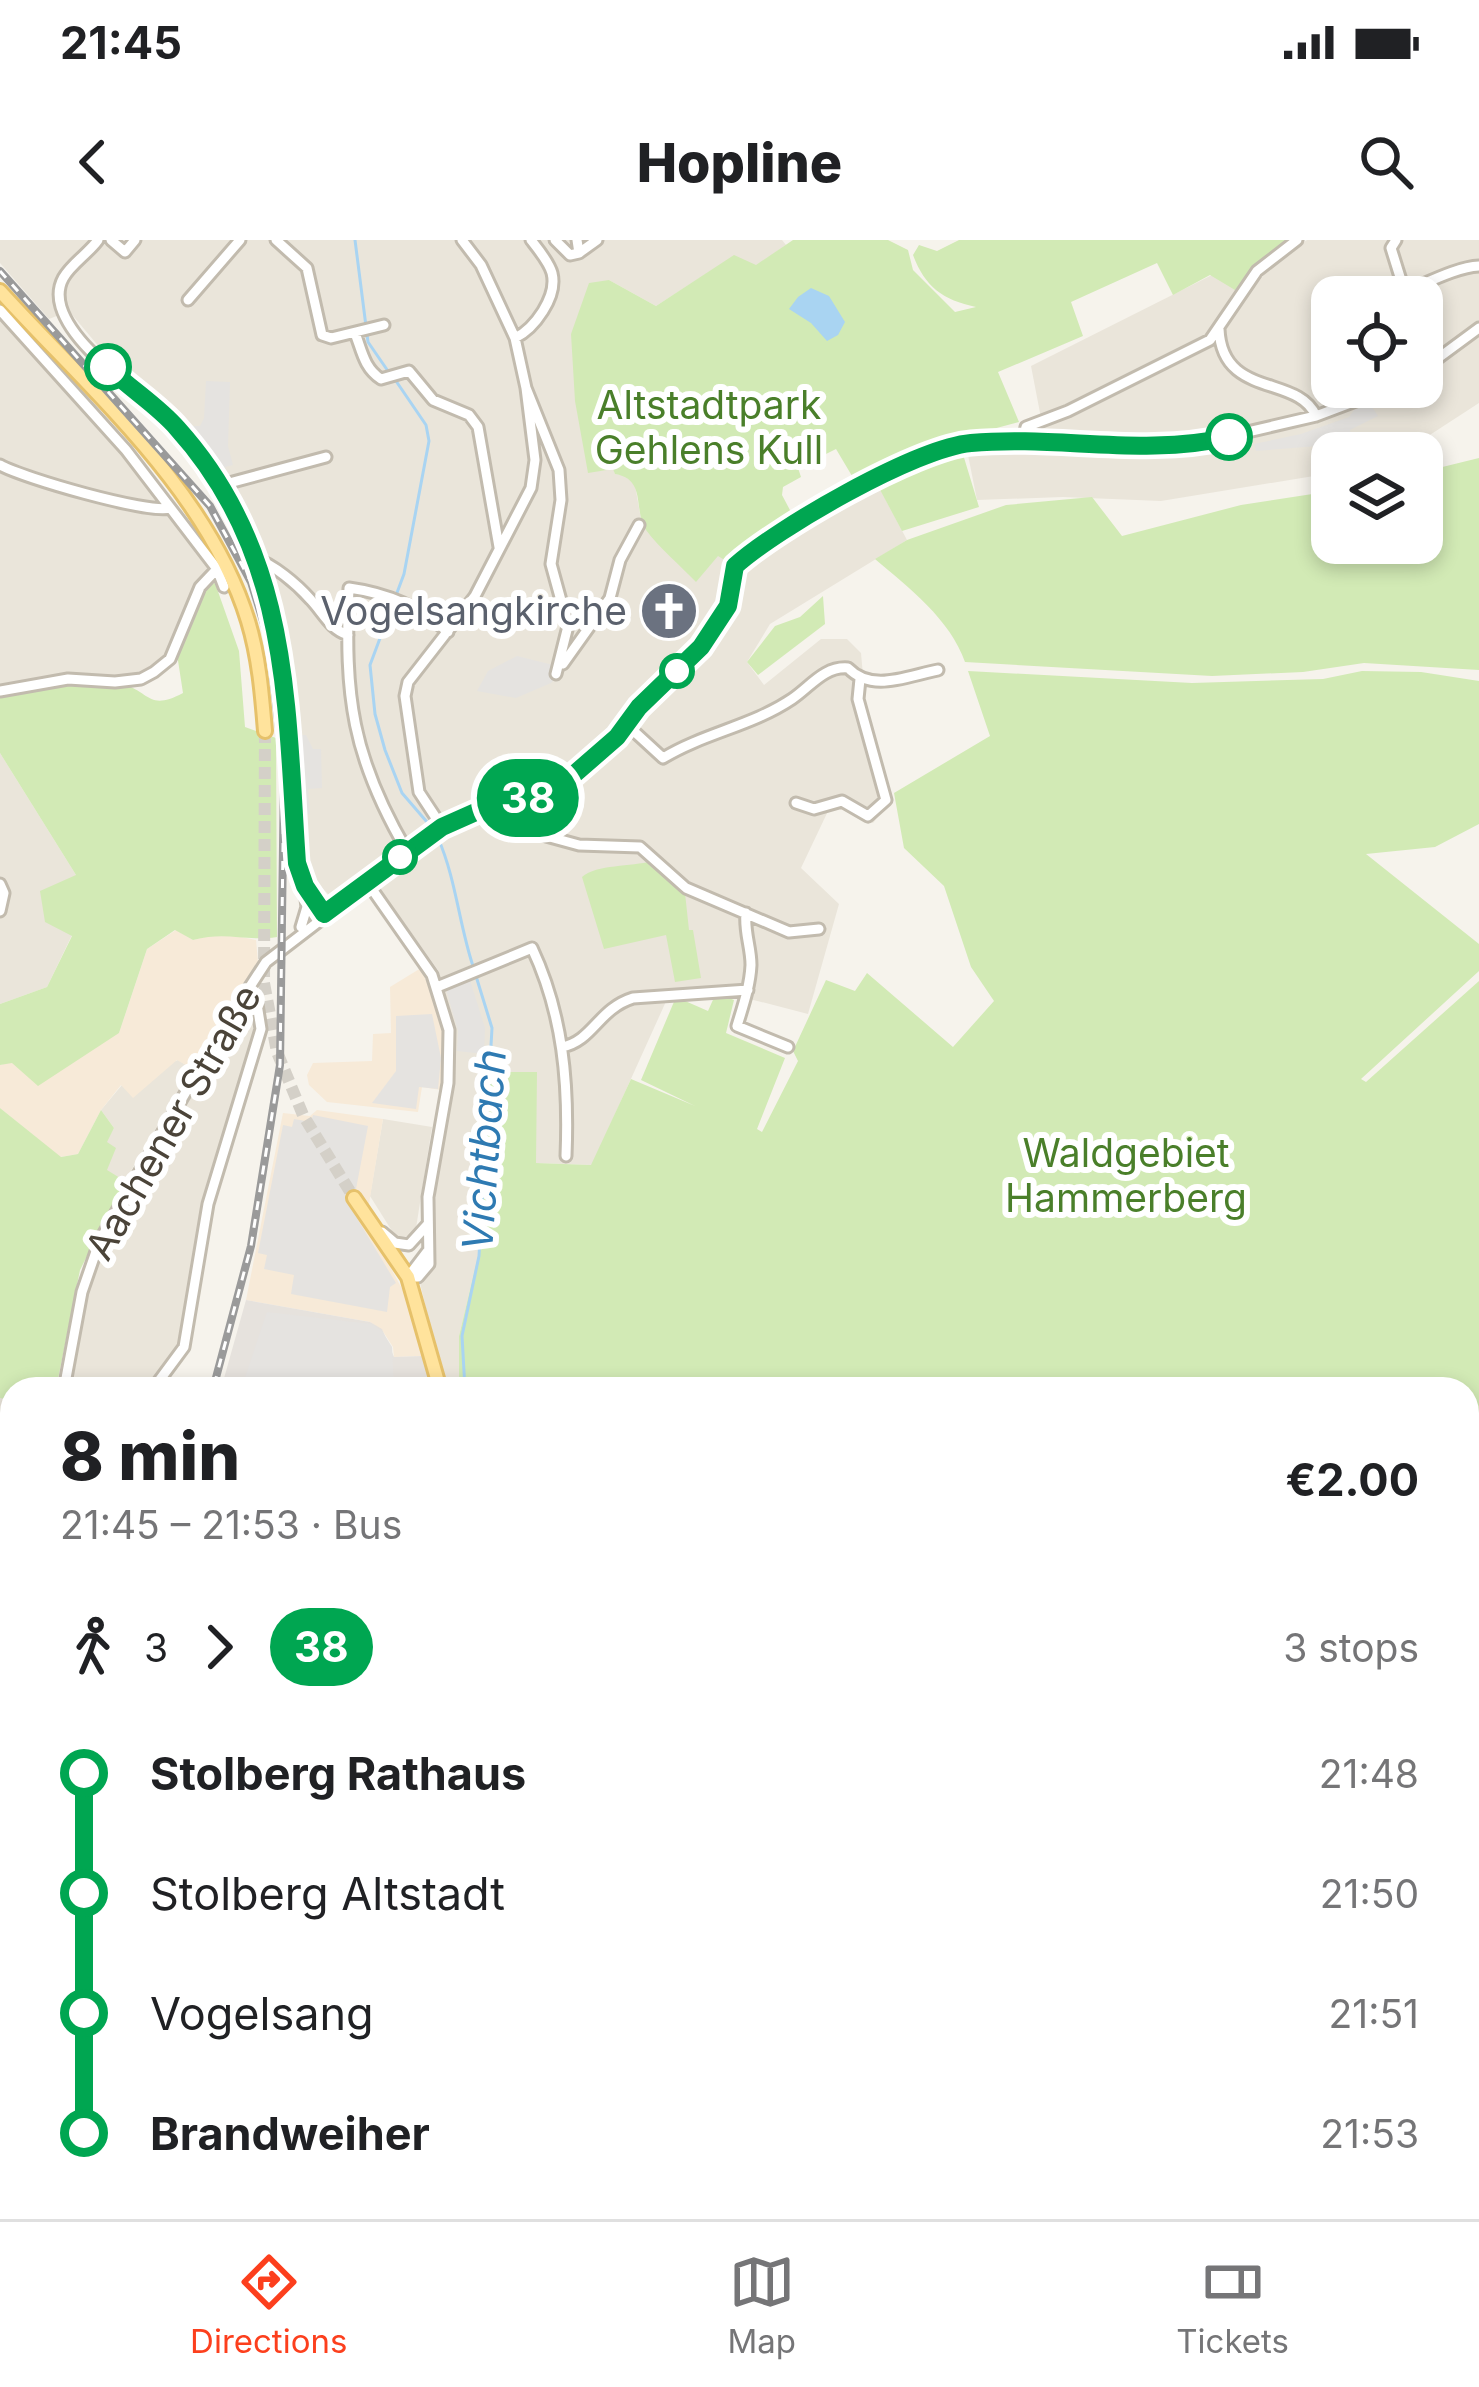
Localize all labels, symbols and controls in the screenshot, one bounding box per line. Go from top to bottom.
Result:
text: 21:45 [60,15,182,70]
icon: back [60,129,126,195]
icon: search [1353,129,1419,195]
text: Hopline [637,130,842,195]
map controls [1311,276,1443,564]
button: locate [1311,276,1443,408]
unlabelled marker [86,345,130,389]
park label: Altstadtpark Gehlens Kull [595,381,823,473]
unlabelled marker [1207,415,1251,459]
button: layers [1311,432,1443,564]
church icon: Vogelsangkirche [638,580,700,642]
place label: Vogelsangkirche [320,587,627,634]
unlabelled marker [661,655,693,687]
line badge: 38 [474,759,582,837]
text: 38 [501,772,555,823]
unlabelled marker [384,841,416,873]
street label: Aachener Straße [75,976,270,1267]
water label: Vichtbach [451,1047,516,1253]
park label: Waldgebiet Hammerberg [1005,1129,1247,1221]
text: 8 min [60,1416,240,1496]
text: €2.00 [1285,1452,1419,1507]
text: 21:45 – 21:53 · Bus [60,1501,402,1548]
icon: walk [60,1614,126,1680]
icon: forward [186,1614,252,1680]
text: 38 [294,1621,349,1672]
text: 3 [144,1624,168,1671]
text: 3 stops [1283,1624,1419,1671]
text: Stolberg Rathaus [150,1746,526,1801]
text: 21:48 [1319,1750,1419,1797]
text: Stolberg Altstadt [150,1866,505,1921]
text: 21:50 [1320,1870,1419,1917]
text: Vogelsang [150,1986,374,2041]
text: 21:51 [1329,1990,1419,2037]
text: Brandweiher [150,2106,430,2161]
text: 21:53 [1320,2110,1419,2157]
tab: Directions [190,2249,347,2361]
tab: Map [728,2249,796,2361]
tab: Tickets [1176,2249,1289,2361]

